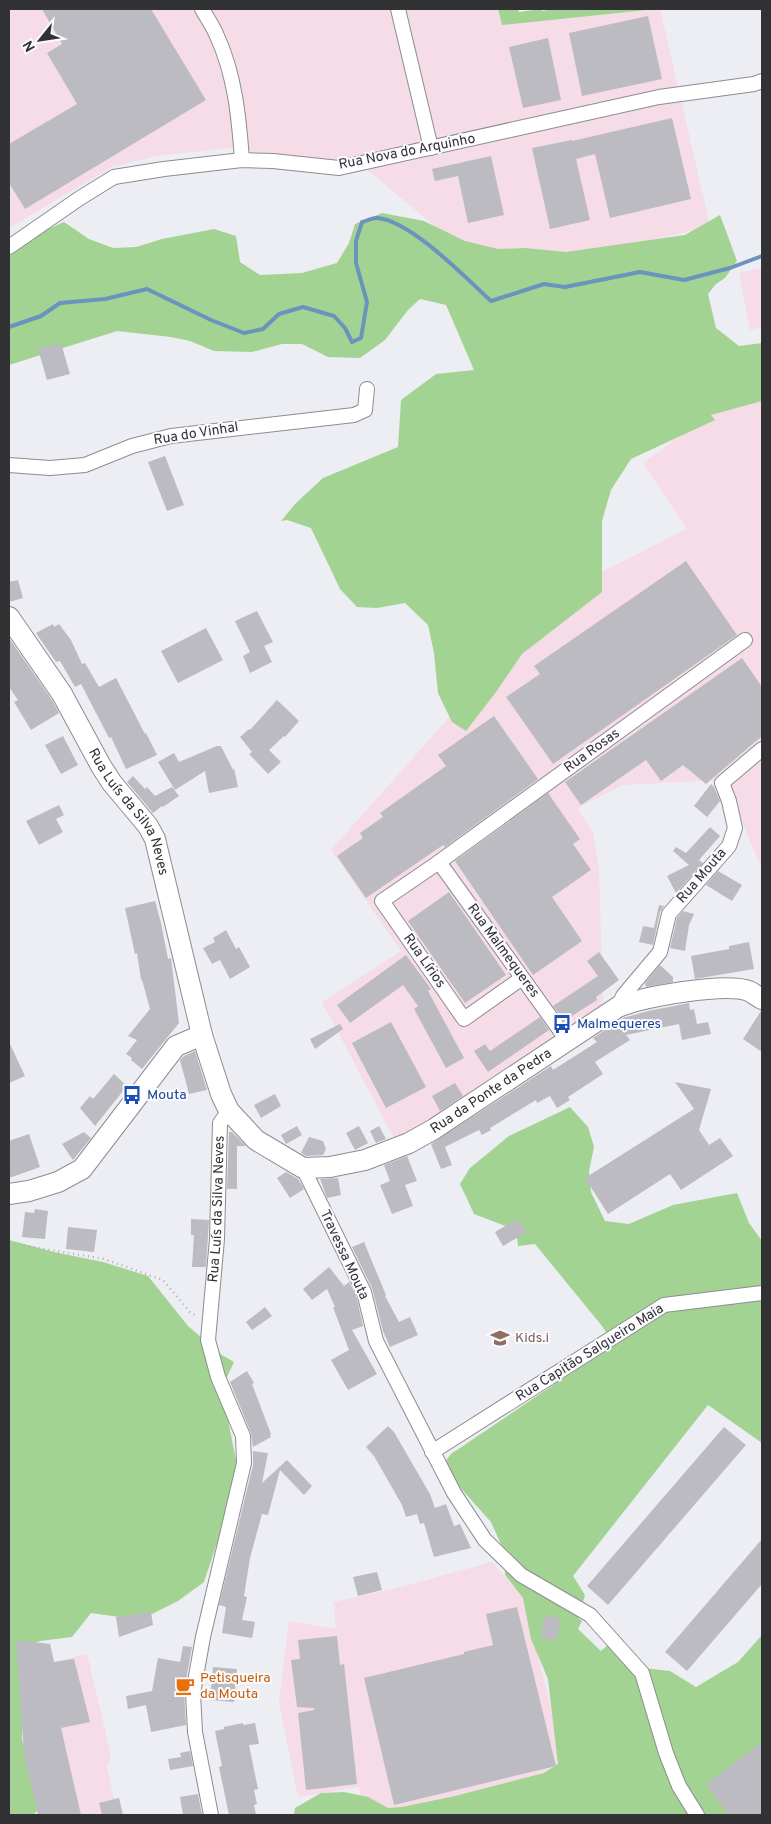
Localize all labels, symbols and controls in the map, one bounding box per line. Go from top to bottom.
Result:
north arrow [15,15,65,65]
text: N [20,37,40,54]
street label: Rua Nova do Arquinho [337,130,477,174]
street label: Rua do Vinhal [152,419,240,449]
street label: Rua Rosas [561,725,623,777]
street label: Rua Luís da Silva Neves [85,745,172,877]
street label: Rua Mouta [674,845,730,907]
street label: Rua Malmequeres [463,901,543,1001]
street label: Rua Lírios [399,931,449,991]
bus stop icon: Malmequeres [551,1013,573,1035]
place label: Malmequeres [577,1016,661,1033]
street label: Rua da Ponte da Pedra [427,1045,555,1138]
bus stop icon: Mouta [121,1084,143,1106]
place label: Mouta [147,1087,187,1104]
street label: Rua Luís da Silva Neves [205,1135,228,1283]
street label: Travessa Mouta [316,1207,372,1303]
street label: Rua Capitão Salgueiro Maia [513,1300,667,1406]
school or university icon: Kids.i [489,1327,511,1349]
place label: Kids.i [515,1330,549,1347]
place label: Petisqueira da Mouta [200,1670,271,1703]
cafe icon: Petisqueira da Mouta [174,1675,196,1697]

